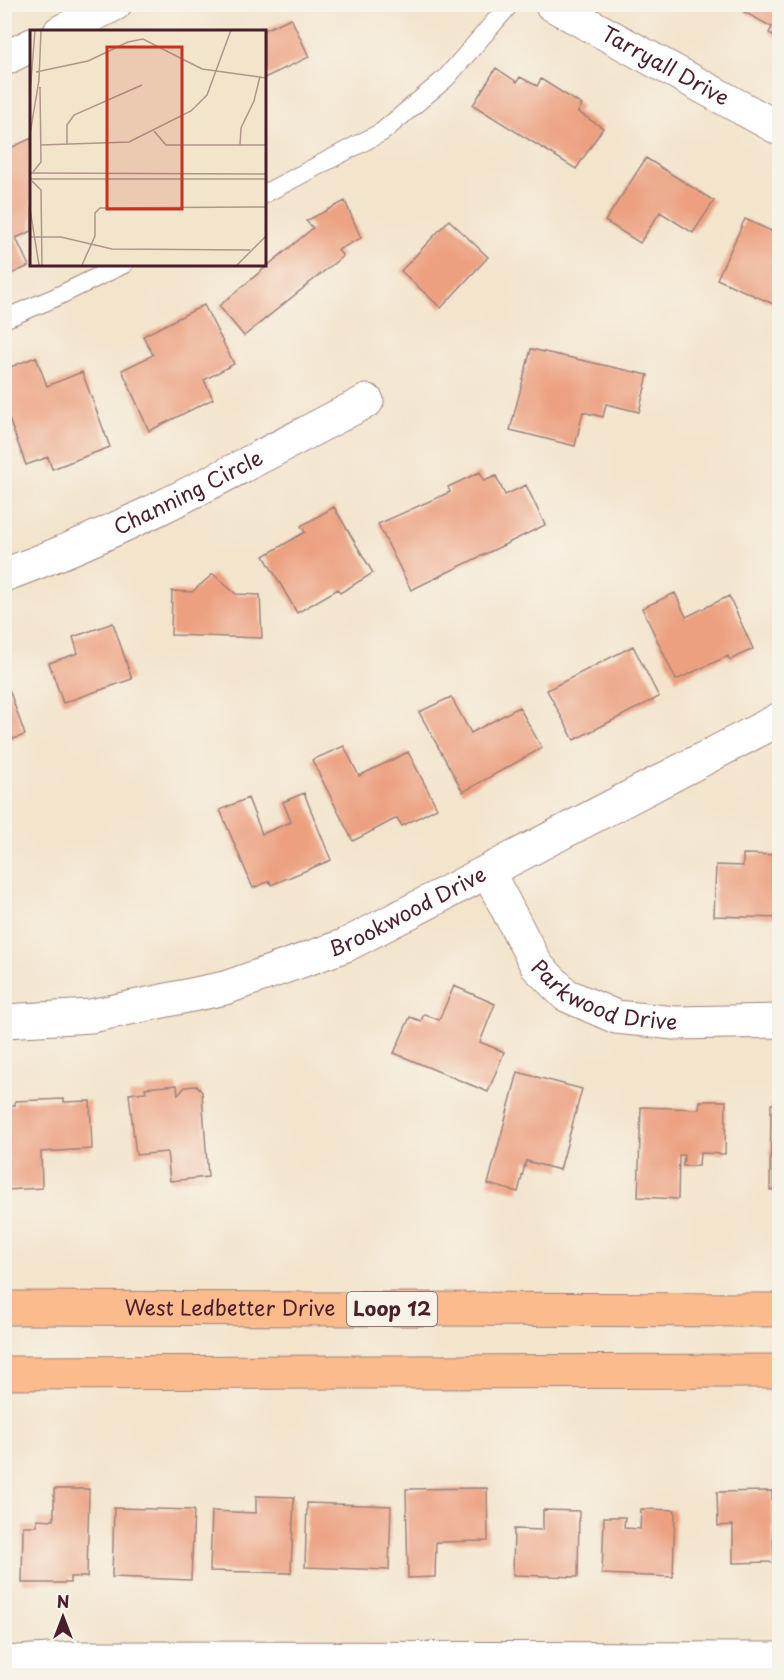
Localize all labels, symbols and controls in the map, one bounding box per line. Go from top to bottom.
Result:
street label: Tarryall Drive [596,17,736,112]
inset map [30,30,266,266]
street label: Channing Circle [108,440,268,542]
street label: Brookwood Drive [324,857,491,964]
street label: Parkwood Drive [525,951,679,1037]
street label: West Ledbetter Drive [124,1290,336,1323]
road number: Loop 12 [347,1292,437,1326]
north arrow [33,1587,93,1647]
text: N [57,1589,69,1613]

